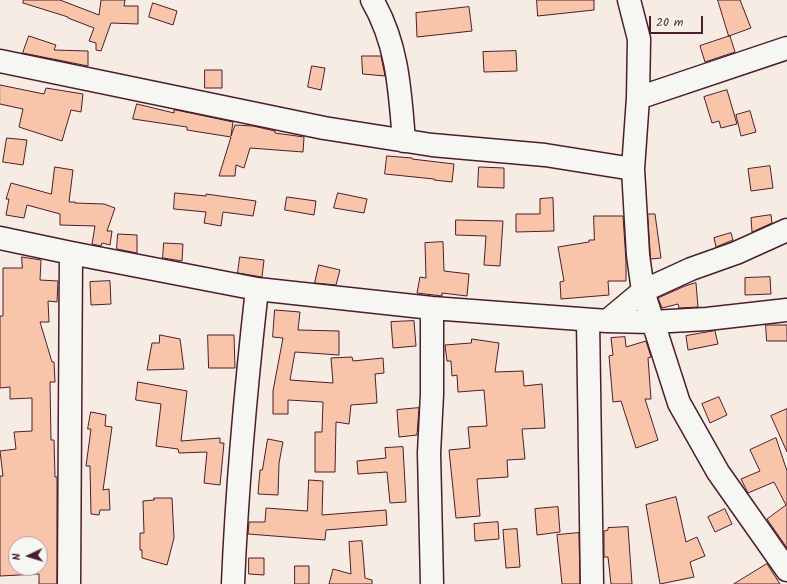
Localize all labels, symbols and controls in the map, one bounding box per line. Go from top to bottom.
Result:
scale bar [651,8,705,34]
text: 20 m [656,13,683,32]
north arrow [8,536,48,576]
text: N [8,553,26,561]

